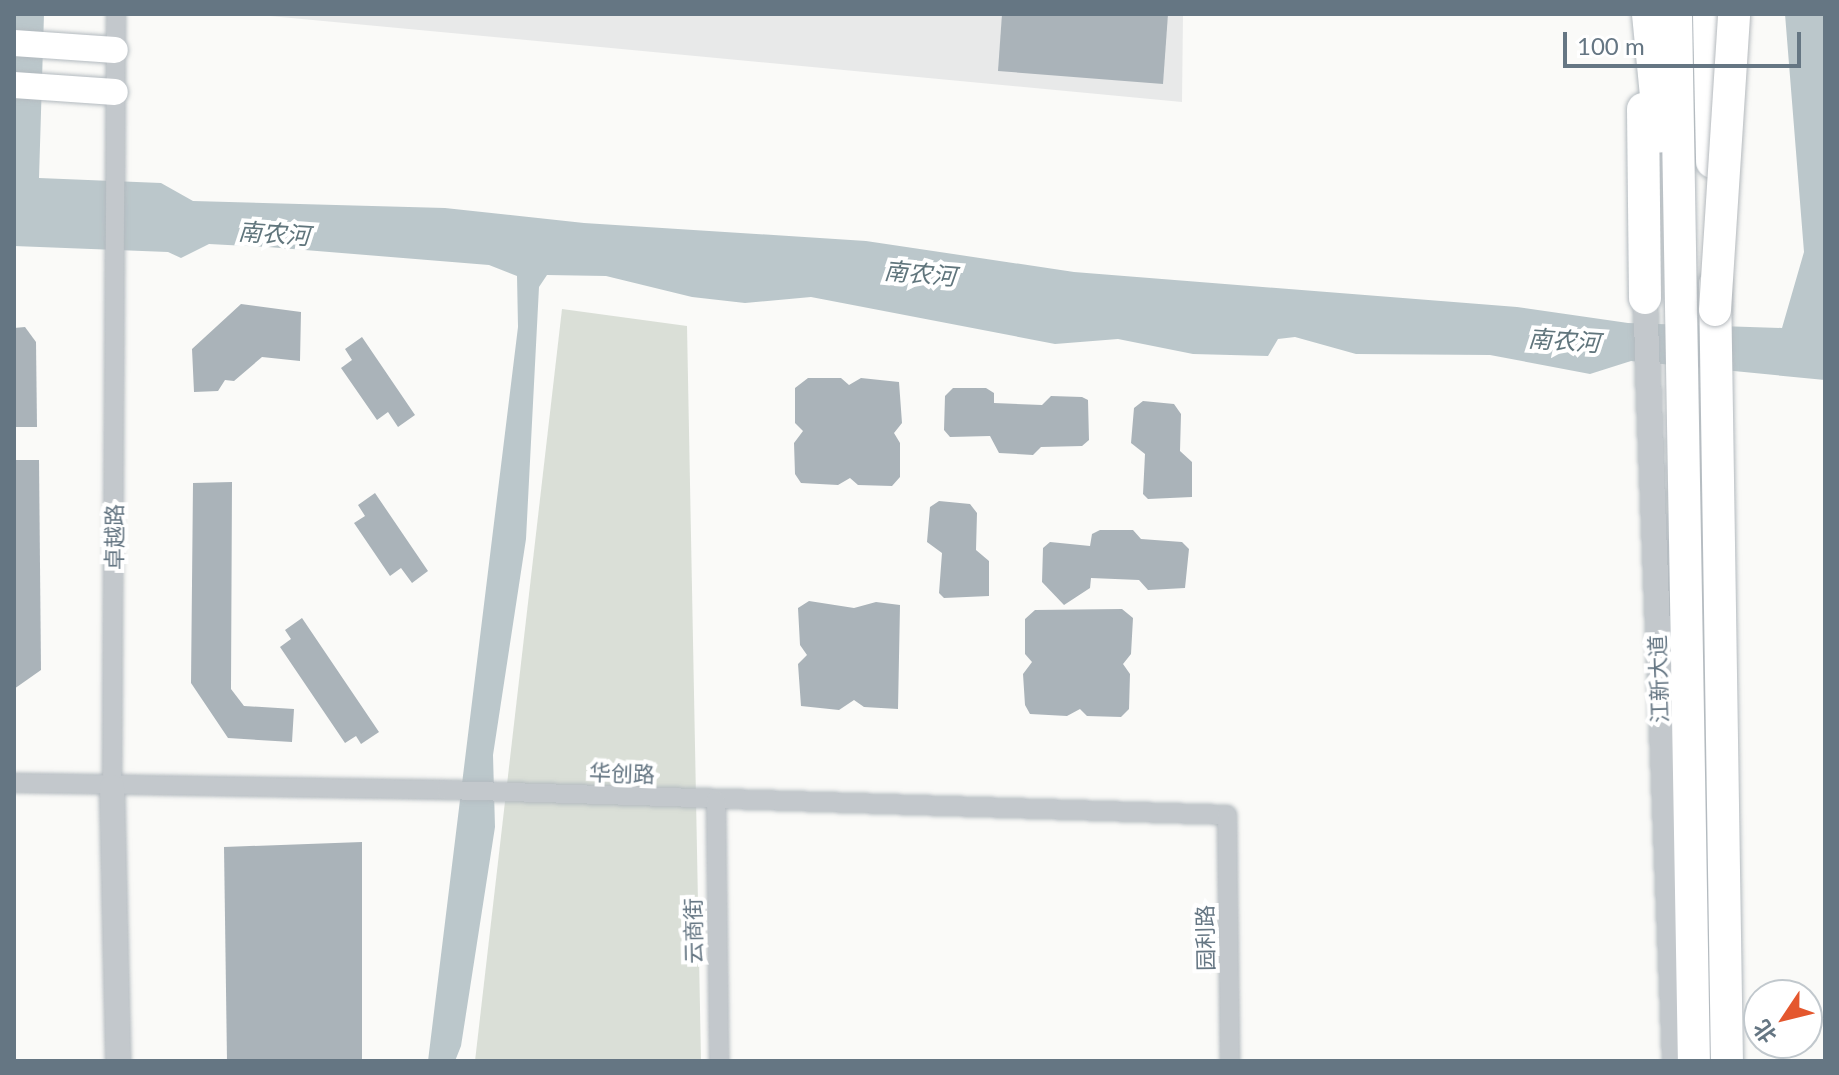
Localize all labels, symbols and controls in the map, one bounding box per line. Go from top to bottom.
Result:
scale bar [1567,16,1805,66]
text: 100 m [1577,31,1645,60]
water label: 南农河 [237,216,311,250]
water label: 南农河 [883,256,957,290]
water label: 南农河 [1527,323,1601,357]
street label: 卓越路 [101,504,127,570]
street label: 江新大道 [1643,635,1673,723]
street label: 华创路 [589,759,655,787]
street label: 云商街 [679,898,707,964]
street label: 园利路 [1191,905,1219,971]
north arrow [1743,979,1823,1059]
text: 北 [1747,1015,1782,1049]

